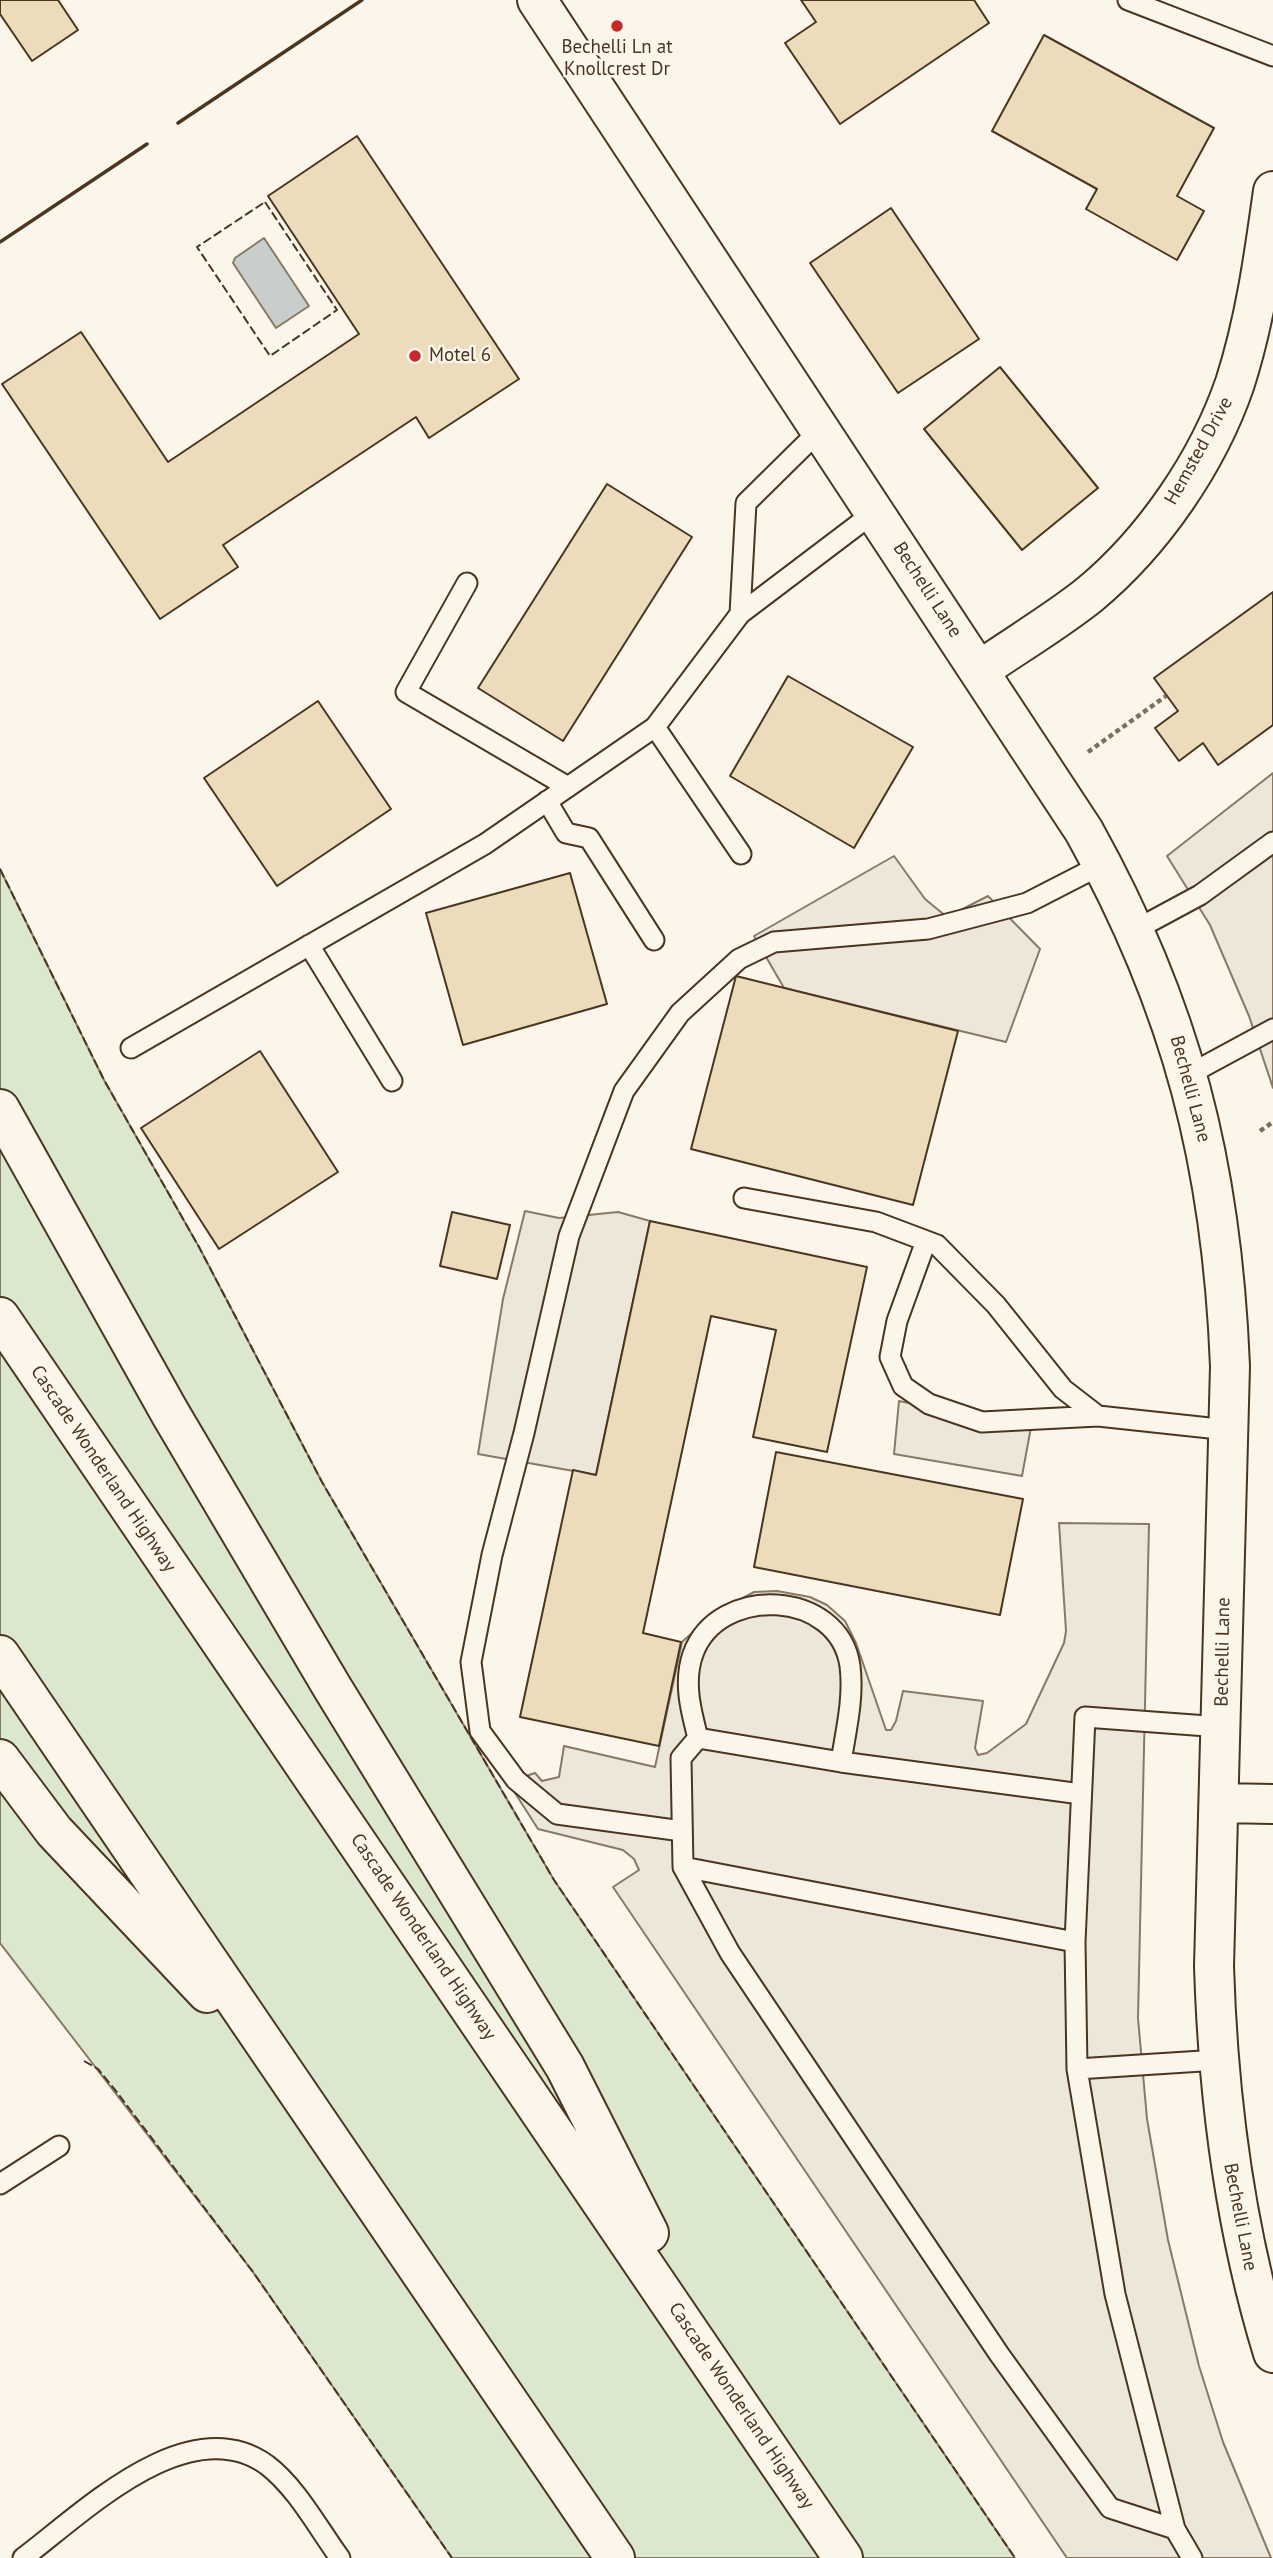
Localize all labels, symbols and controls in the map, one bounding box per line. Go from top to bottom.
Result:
marker: Bechelli Ln at Knollcrest Dr [609,18,625,34]
place label: Bechelli Ln at Knollcrest Dr [561,37,673,81]
place label: Motel 6 [429,345,491,367]
marker: Motel 6 [407,348,423,364]
street label: Hemsted Drive [1160,393,1238,509]
street label: Bechelli Lane [888,538,966,642]
street label: Bechelli Lane [1165,1033,1215,1145]
street label: Cascade Wonderland Highway [25,1361,181,1577]
street label: Bechelli Lane [1211,1597,1235,1707]
street label: Cascade Wonderland Highway [345,1829,501,2045]
street label: Bechelli Lane [1218,2161,1262,2273]
street label: Cascade Wonderland Highway [663,2298,819,2514]

